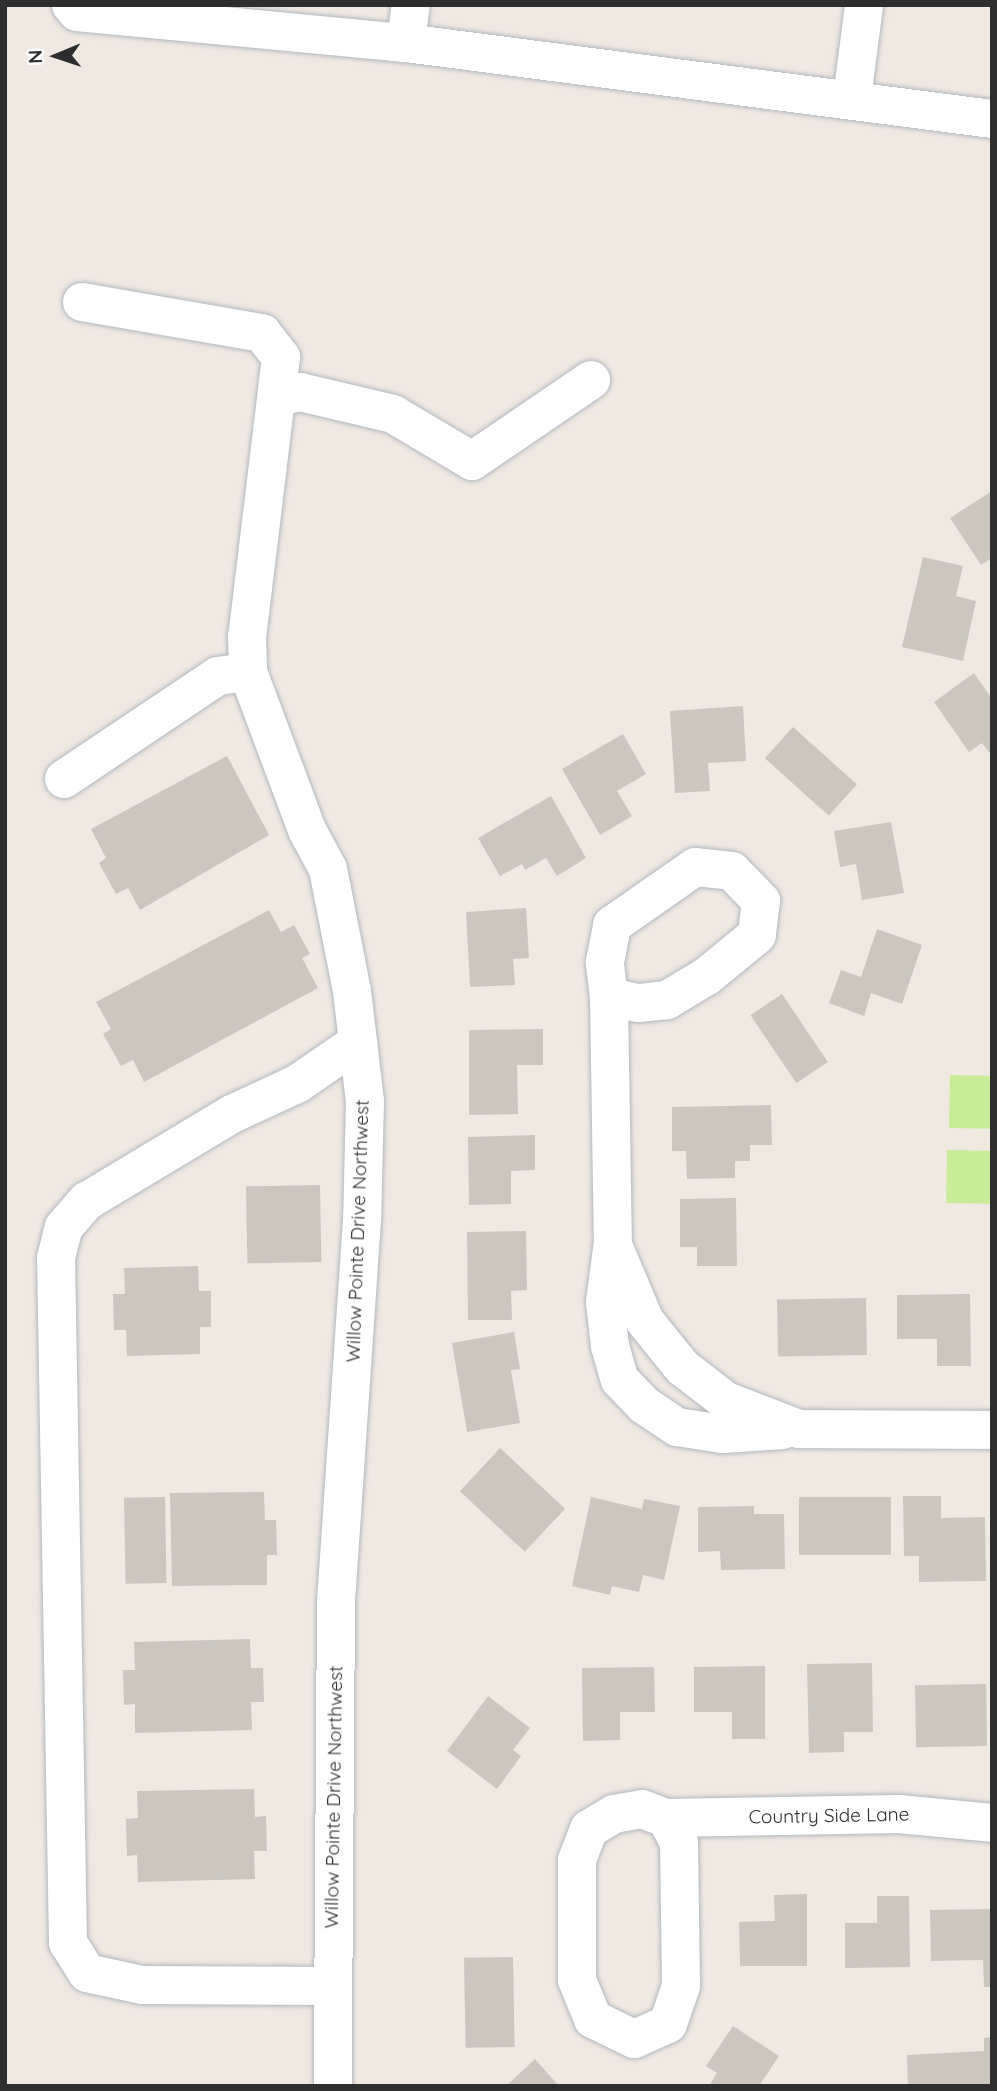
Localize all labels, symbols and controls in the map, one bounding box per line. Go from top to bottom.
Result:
north arrow [21,21,91,91]
text: N [23,49,47,64]
street label: Willow Pointe Drive Northwest [342,1099,374,1363]
street label: Willow Pointe Drive Northwest [320,1665,348,1929]
street label: Country Side Lane [748,1803,910,1829]

